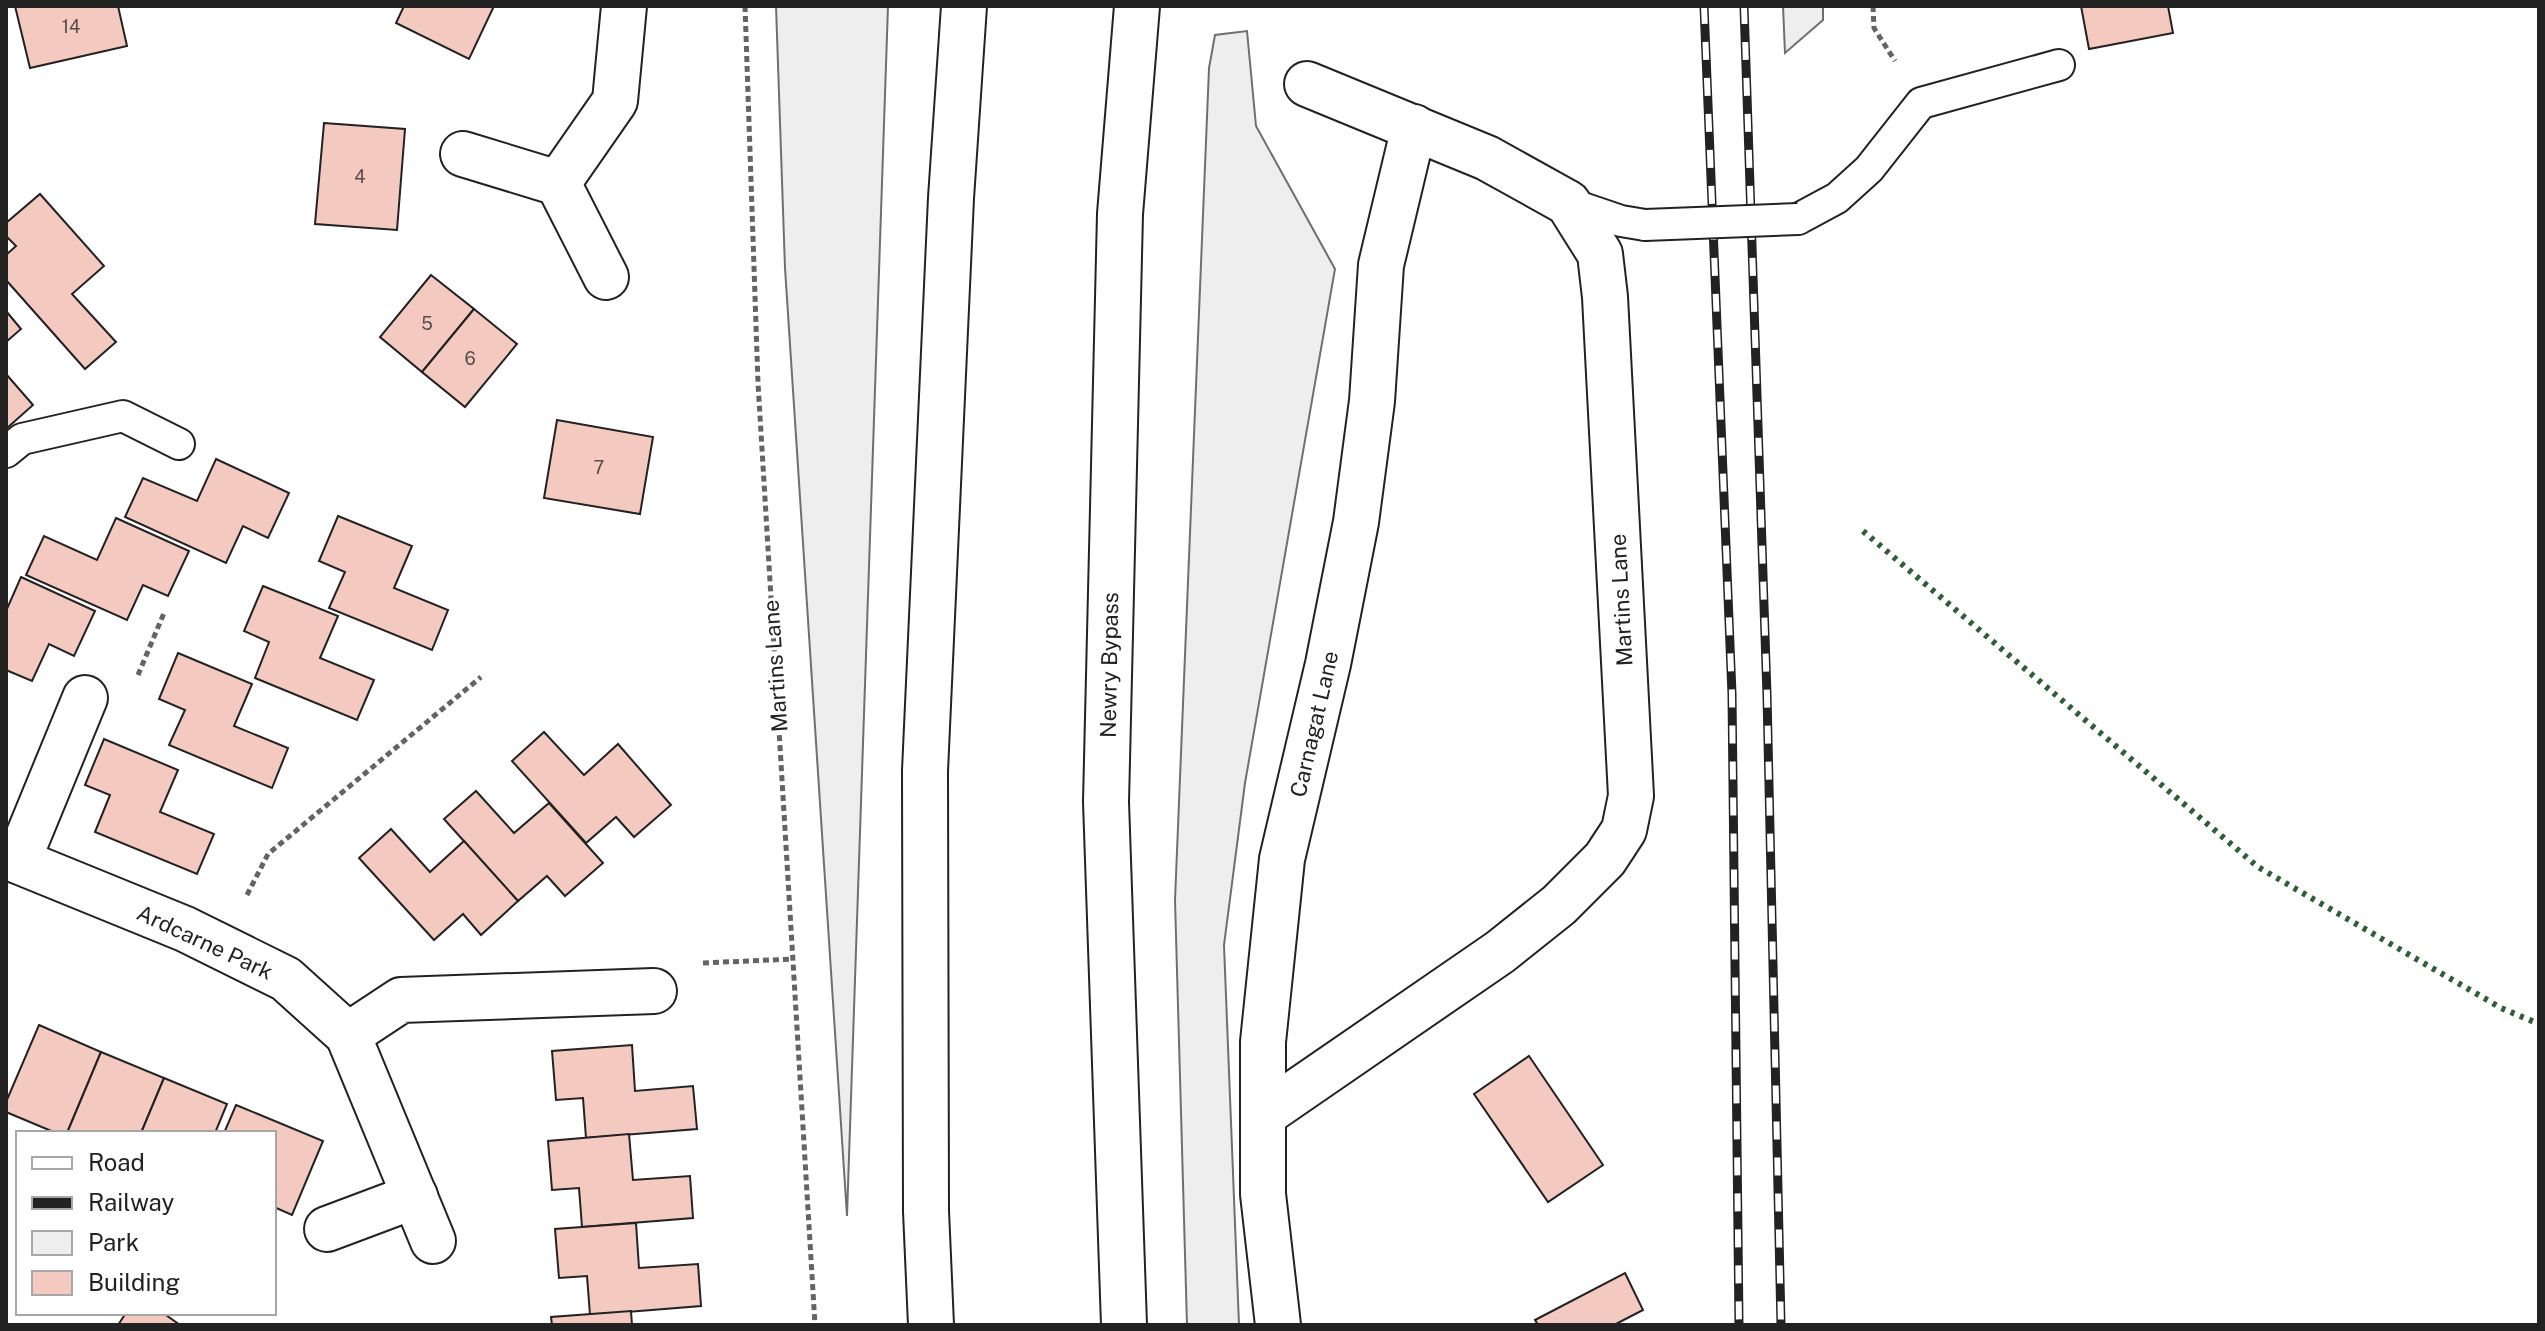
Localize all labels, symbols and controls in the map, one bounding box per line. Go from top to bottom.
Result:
house number: 14 [62,16,80,37]
house number: 4 [354,166,366,187]
house number: 5 [421,313,433,334]
house number: 6 [464,348,476,369]
house number: 7 [594,457,604,478]
street label: Martins Lane [1605,533,1637,667]
street label: Newry Bypass [1095,592,1123,738]
street label: Martins Lane [757,599,793,733]
street label: Carnagat Lane [1285,648,1343,800]
street label: Ardcarne Park [133,899,277,985]
legend [16,1131,276,1315]
text: Road [88,1148,145,1176]
text: Railway [88,1188,174,1216]
text: Park [88,1228,139,1256]
text: Building [88,1268,180,1296]

